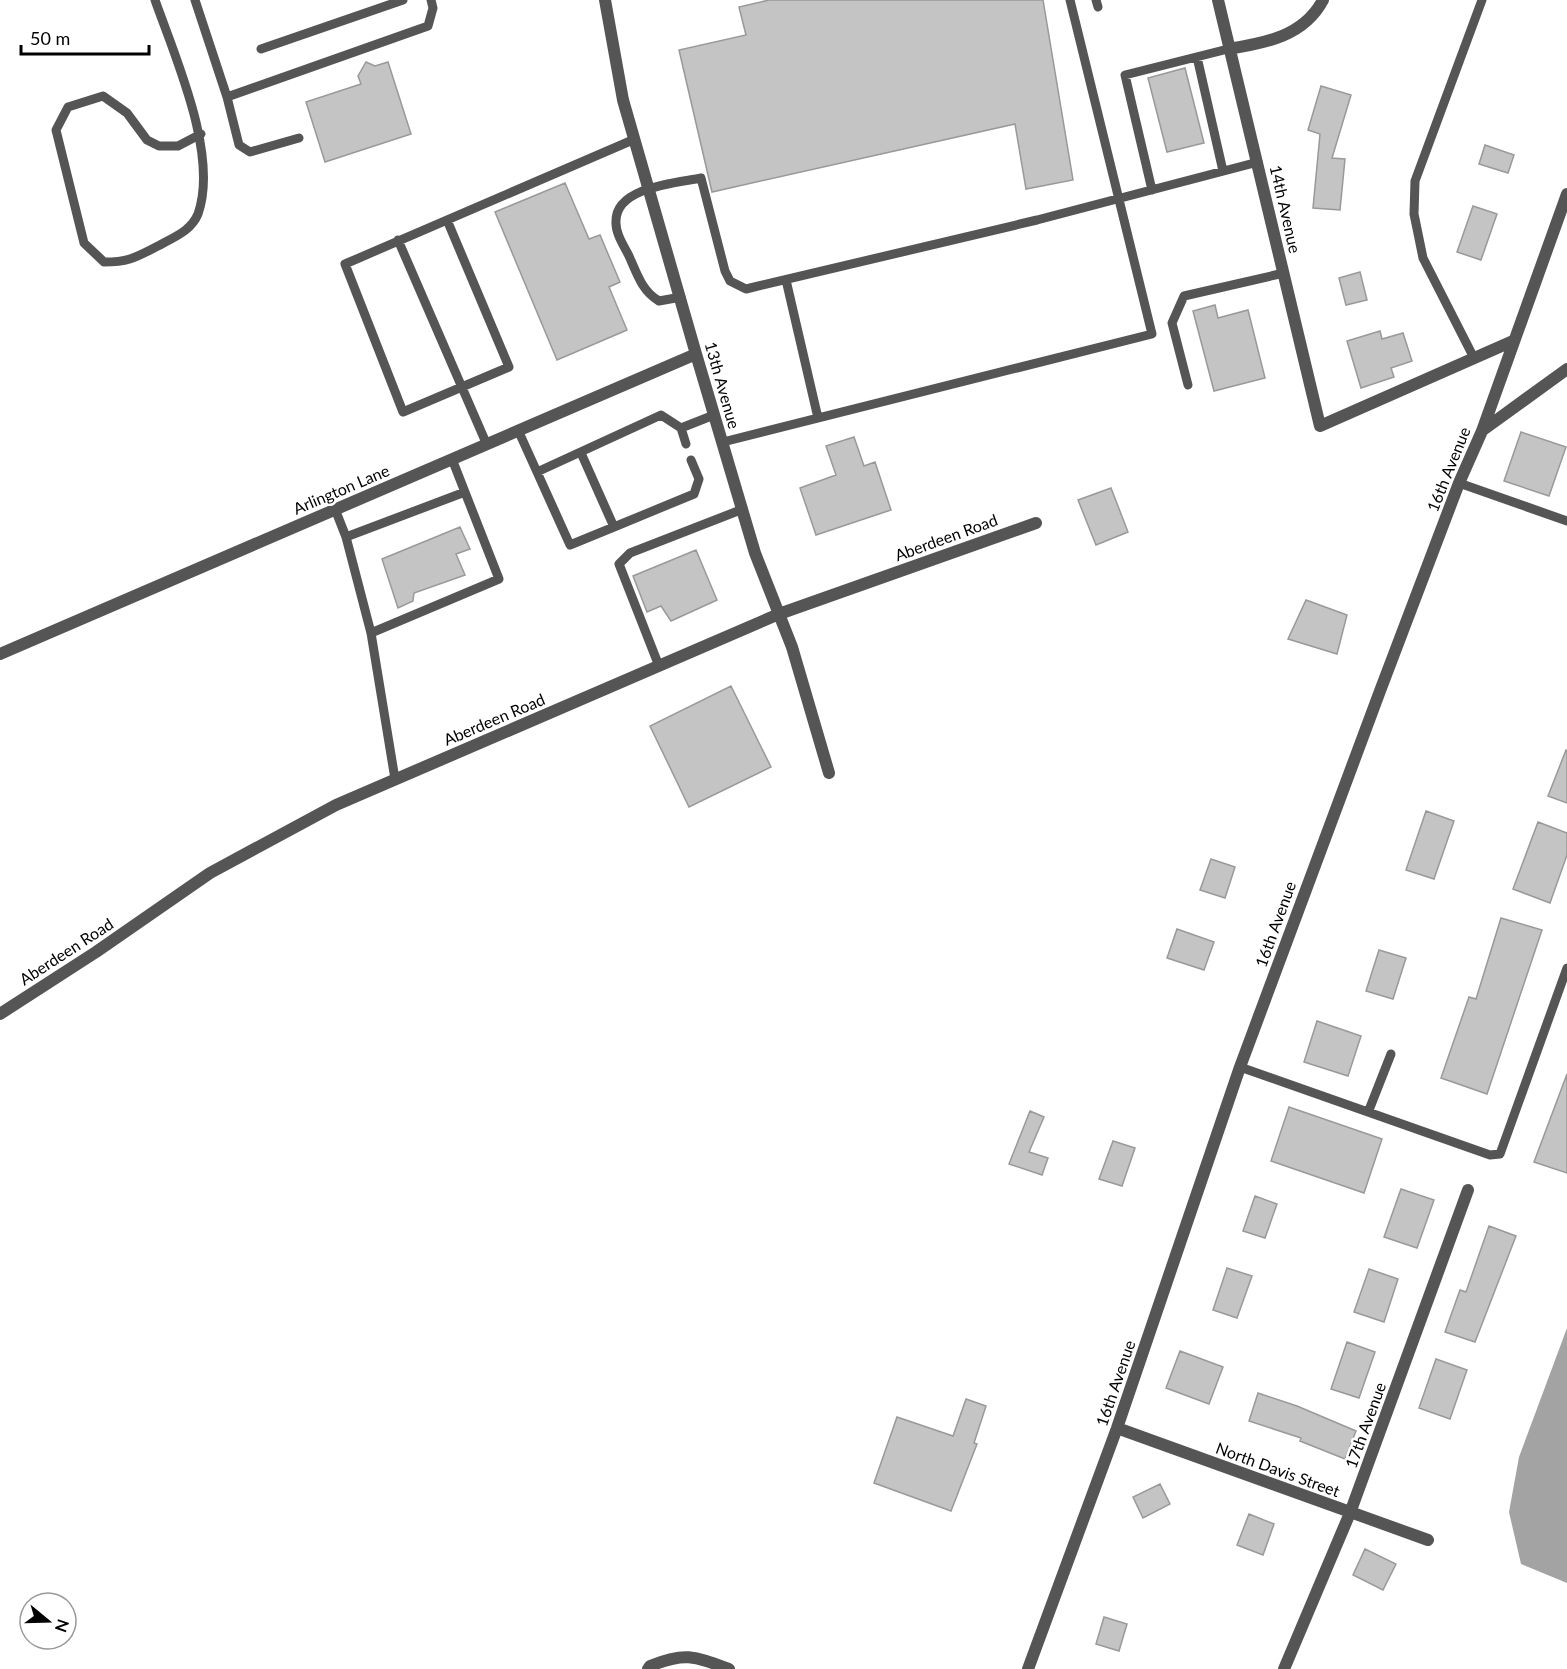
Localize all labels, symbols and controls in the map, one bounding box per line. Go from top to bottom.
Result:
scale bar [21,18,148,56]
text: 50 m [30,27,70,49]
street label: 14th Avenue [1267,163,1305,255]
street label: 13th Avenue [701,339,745,431]
street label: 16th Avenue [1422,424,1474,514]
street label: Arlington Lane [290,460,392,518]
street label: Aberdeen Road [892,510,1000,564]
street label: Aberdeen Road [441,689,547,749]
street label: 16th Avenue [1251,879,1299,969]
street label: Aberdeen Road [15,914,117,988]
street label: 16th Avenue [1091,1337,1139,1429]
street label: 17th Avenue [1341,1380,1389,1470]
street label: North Davis Street [1213,1438,1343,1500]
north arrow [18,1591,78,1651]
text: N [52,1617,74,1635]

